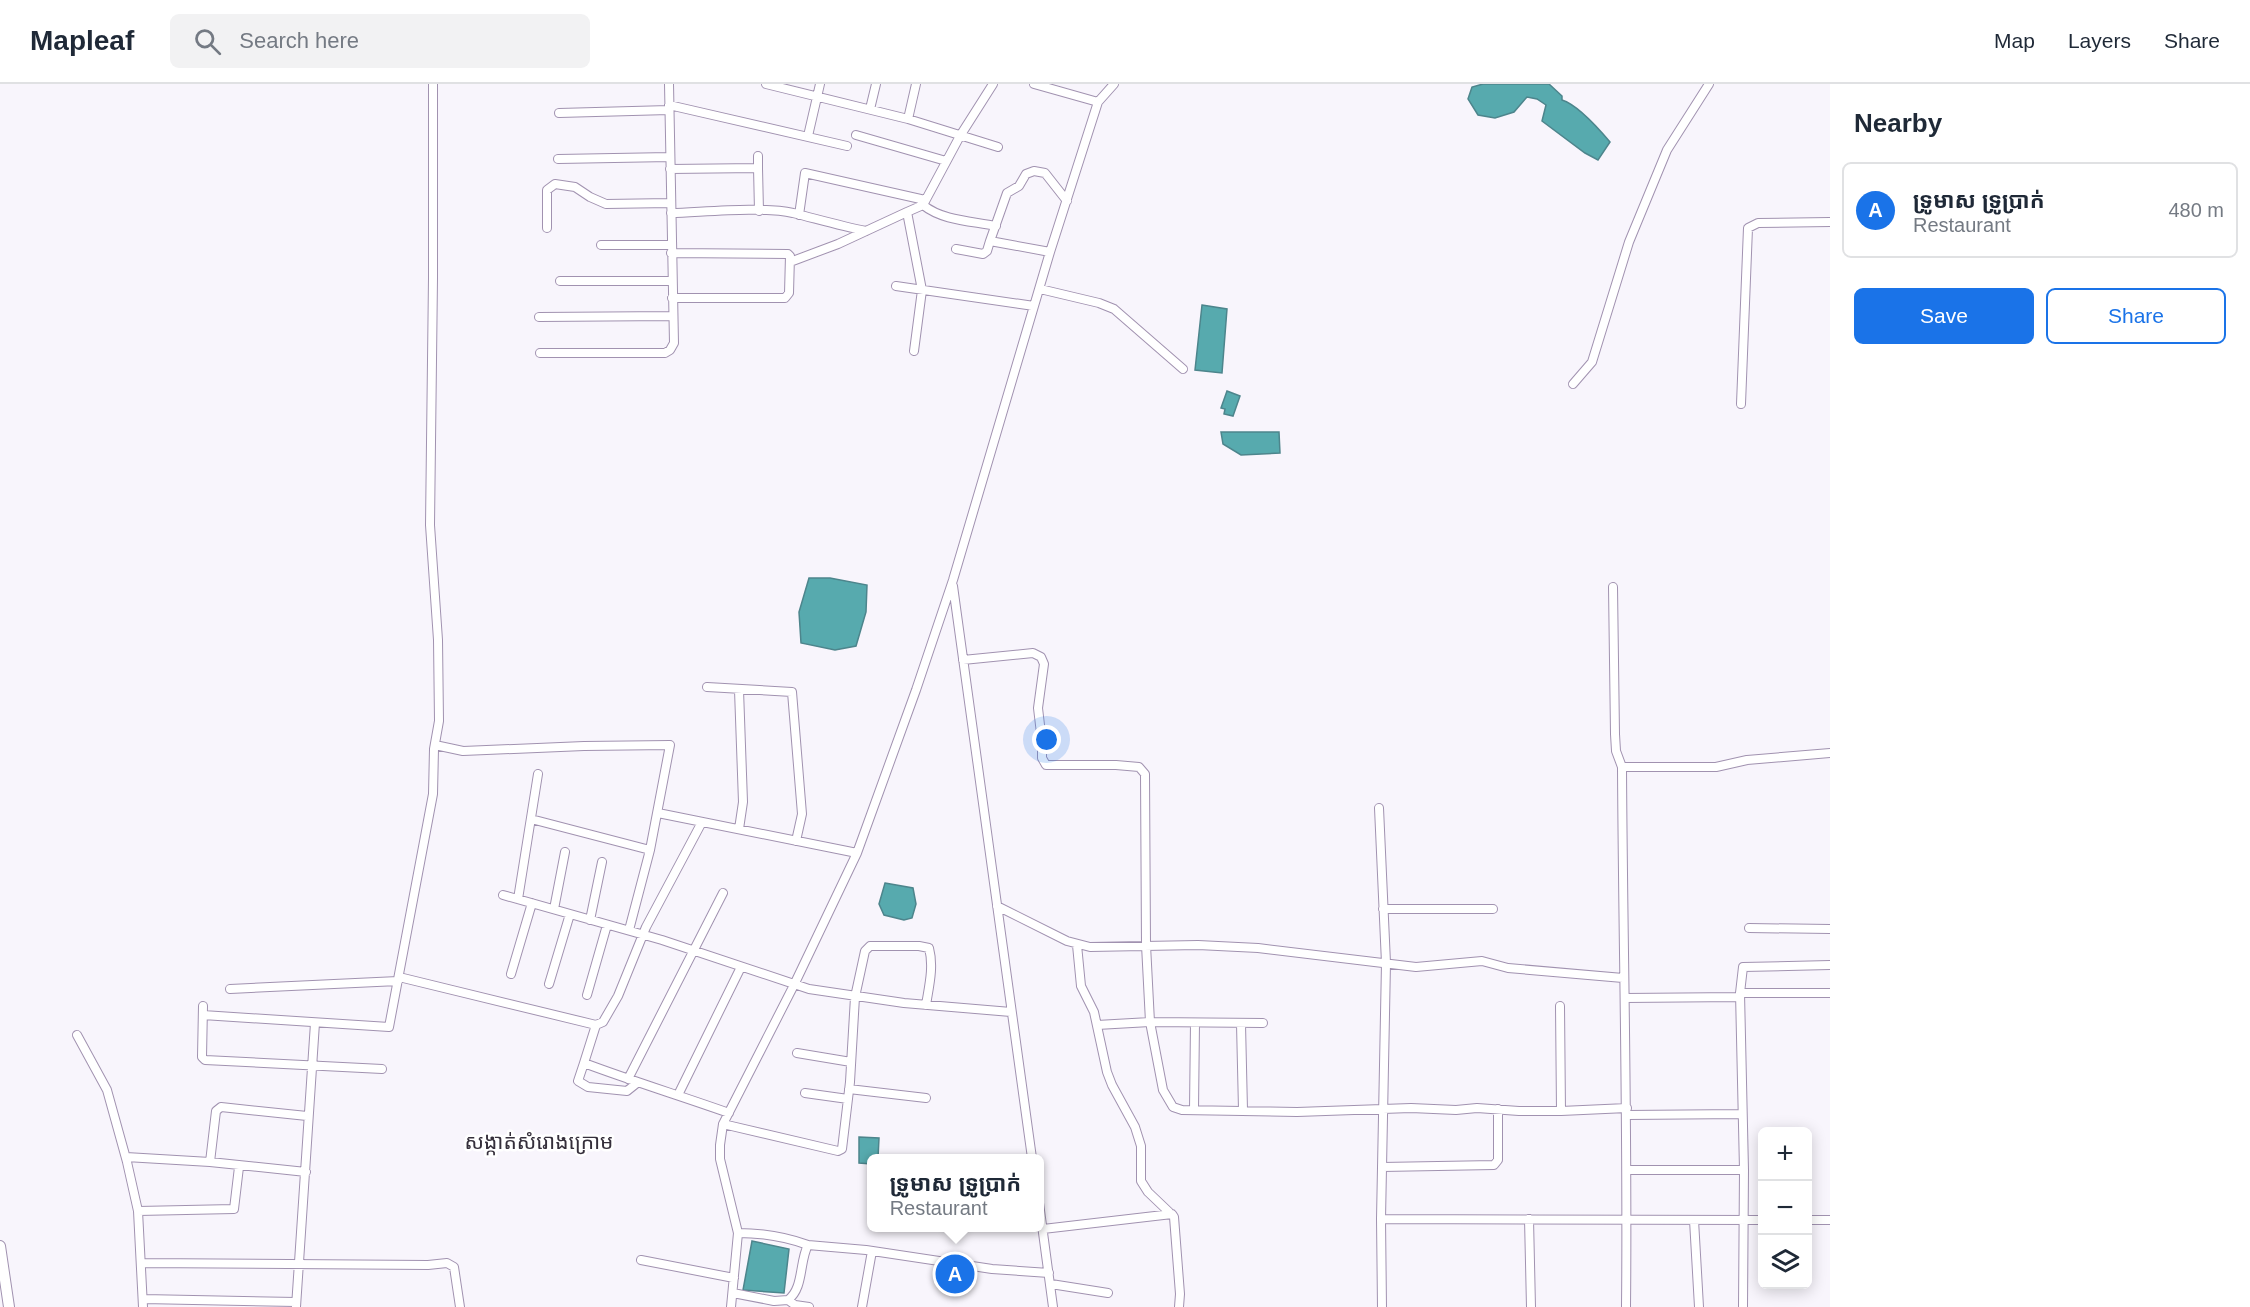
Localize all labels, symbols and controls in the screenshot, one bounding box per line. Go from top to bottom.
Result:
search box [170,14,590,68]
text: Mapleaf [30,25,134,56]
icon: search [191,25,224,58]
text: Search here [239,28,359,53]
text: Map [1994,29,2035,52]
text: Layers [2068,29,2131,52]
text: Share [2164,29,2220,52]
text: Nearby [1854,108,1942,138]
text: ទ្រូមាស ទ្រូប្រាក់ [1913,188,2045,213]
text: A [1868,199,1883,221]
text: 480 m [2168,199,2224,221]
text: Restaurant [1913,214,2011,236]
button: Save [1854,288,2034,344]
button: Share [2046,288,2226,344]
your location [1032,725,1061,754]
map controls [1758,1127,1812,1289]
button: + [1758,1127,1812,1181]
district label: សង្កាត់សំរោងក្រោម [465,1130,613,1156]
popup [867,1154,1044,1232]
text: ទ្រូមាស ទ្រូប្រាក់ [890,1171,1021,1196]
button: − [1758,1181,1812,1235]
text: Restaurant [890,1197,987,1219]
button: layers [1758,1235,1812,1289]
pin: A [936,1252,974,1296]

